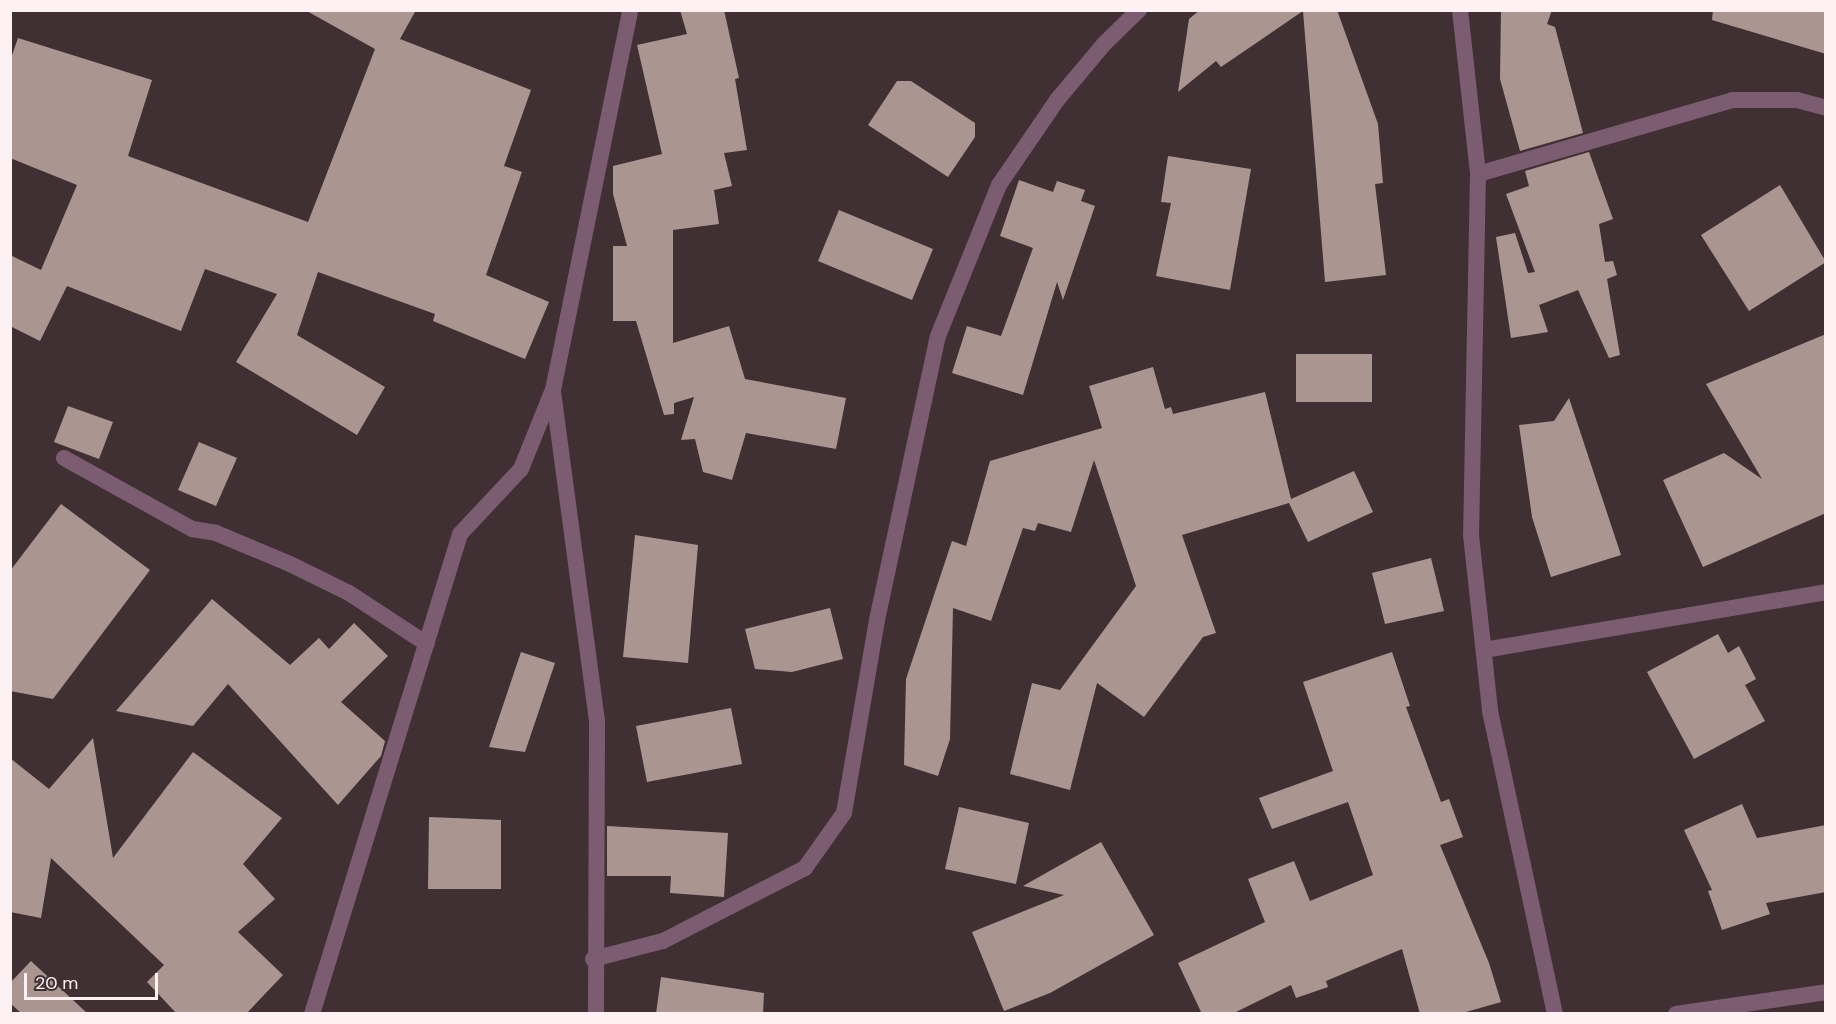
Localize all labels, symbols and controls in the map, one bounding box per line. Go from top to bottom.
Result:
scale bar [27,961,160,999]
text: 20 m [35,971,78,995]

